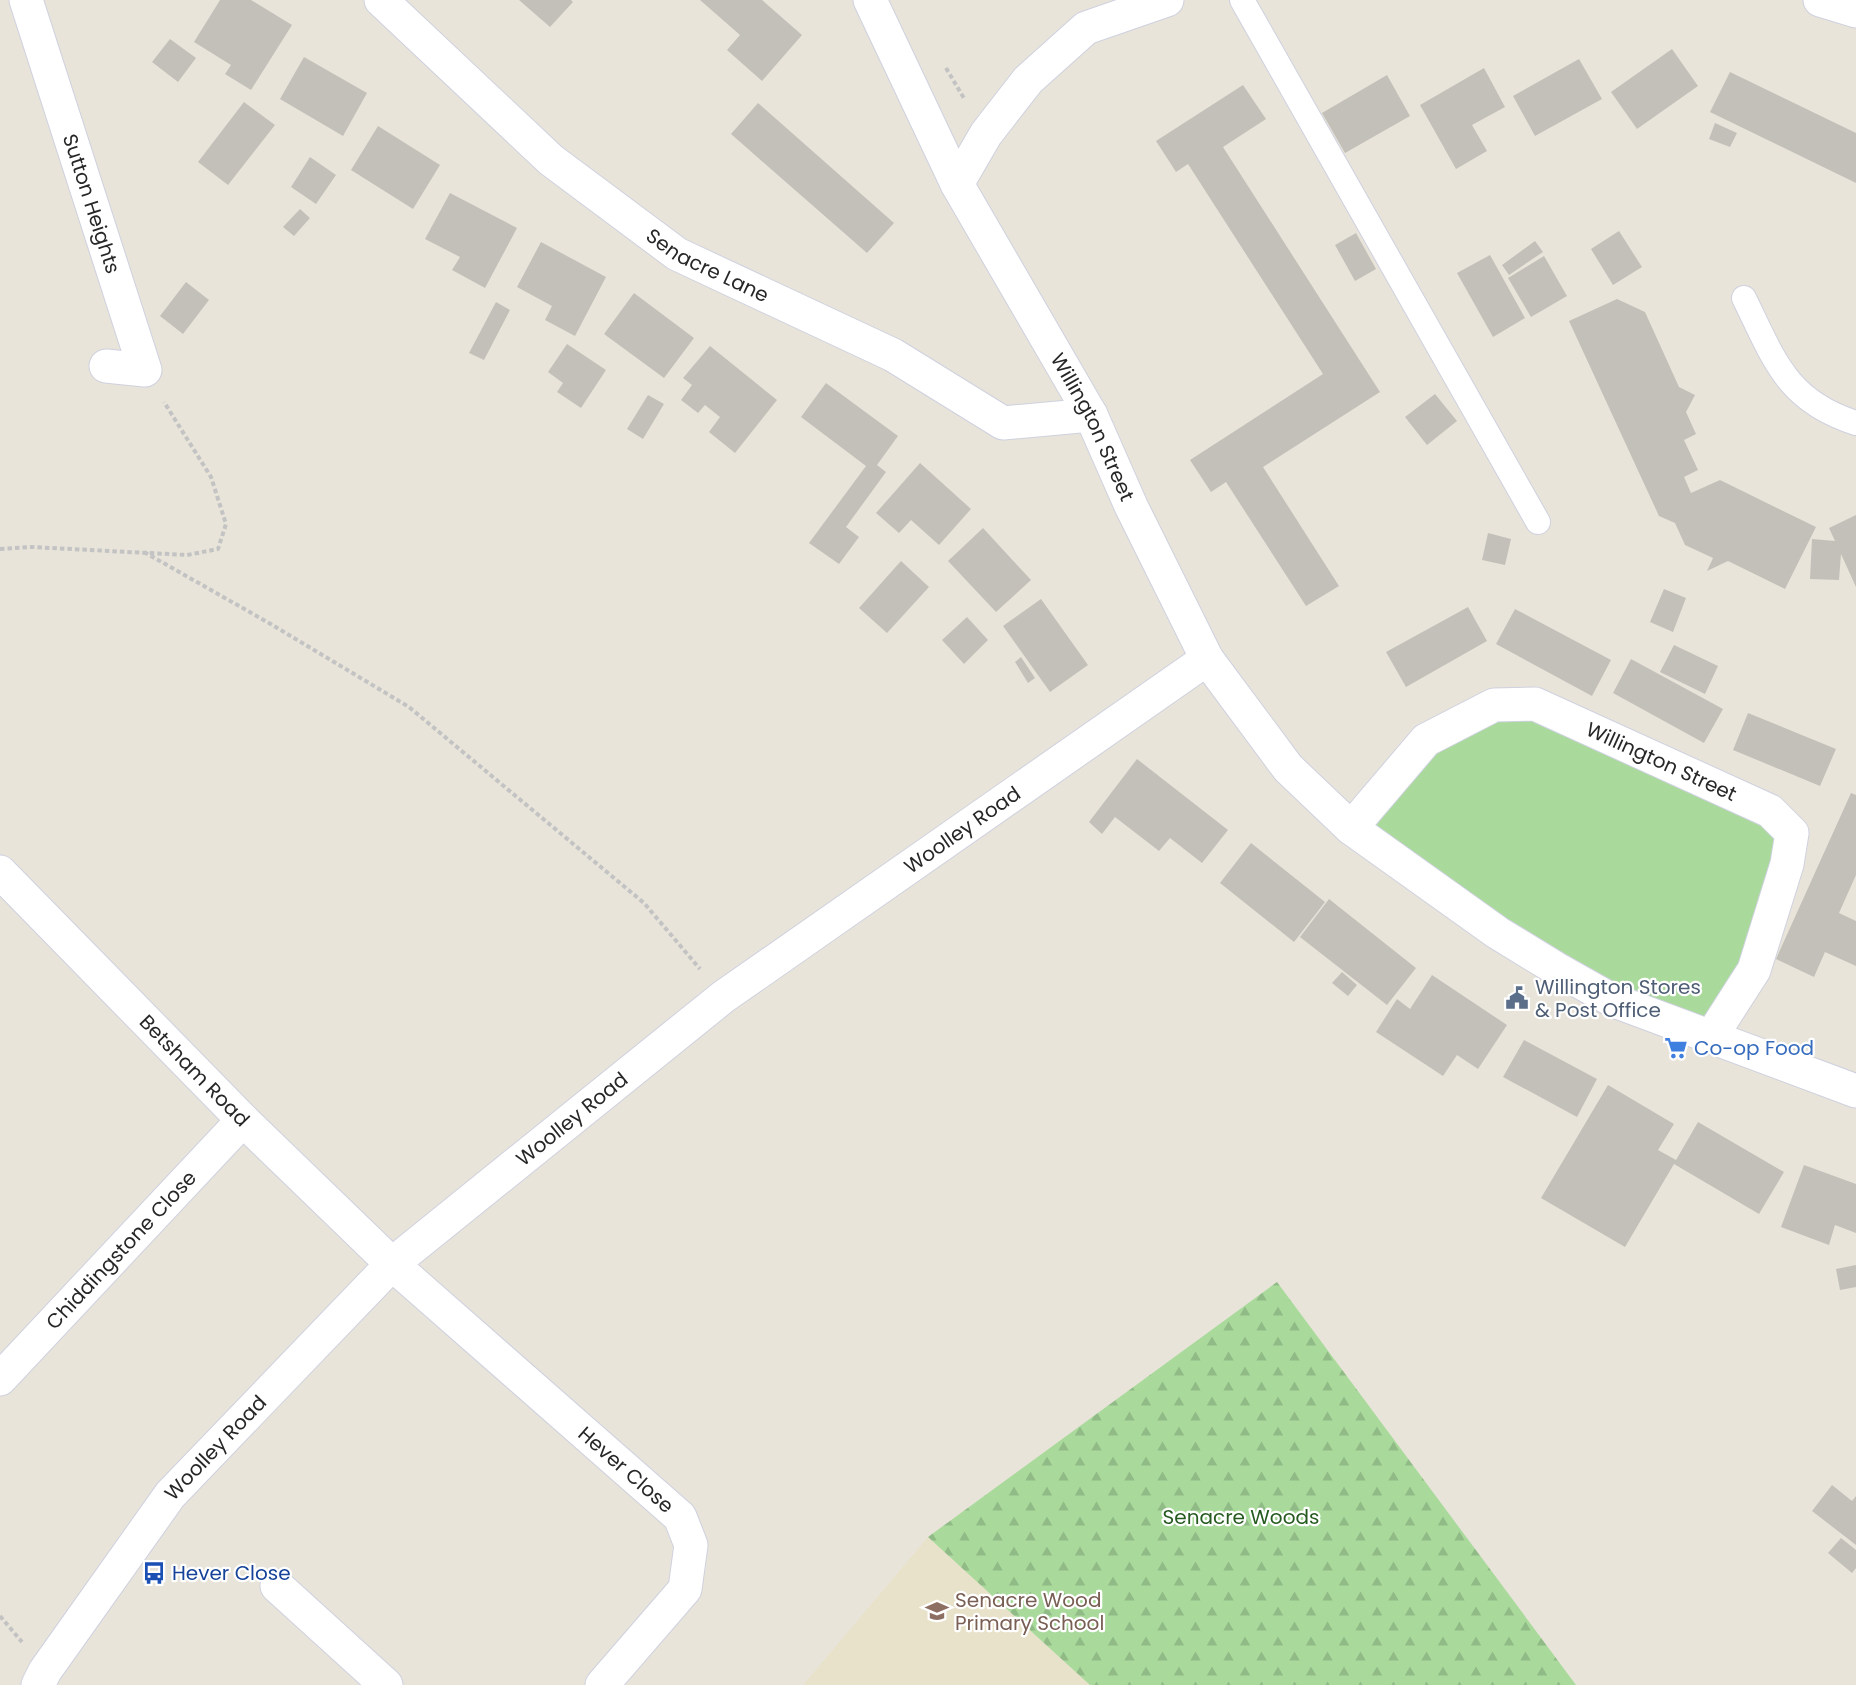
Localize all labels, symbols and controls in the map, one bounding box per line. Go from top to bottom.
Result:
street label: Sutton Heights [56,130,127,277]
street label: Senacre Lane [640,222,773,309]
street label: Willington Street [1044,348,1141,505]
street label: Willington Street [1582,715,1741,808]
street label: Woolley Road [898,779,1026,880]
place label: Willington Stores & Post Office [1535,973,1701,1024]
public building icon: Willington Stores & Post Office [1504,985,1530,1011]
street label: Betsham Road [133,1008,256,1133]
place label: Co-op Food [1694,1034,1814,1062]
supermarket icon: Co-op Food [1663,1035,1689,1061]
street label: Woolley Road [510,1065,634,1173]
street label: Chiddingstone Close [40,1164,203,1336]
street label: Woolley Road [158,1389,273,1507]
street label: Hever Close [572,1420,680,1519]
park label: Senacre Woods [1163,1503,1319,1531]
place label: Hever Close [172,1559,291,1587]
bus stop icon: Hever Close [141,1560,167,1586]
place label: Senacre Wood Primary School [955,1586,1104,1637]
school or university icon: Senacre Wood Primary School [924,1598,950,1624]

